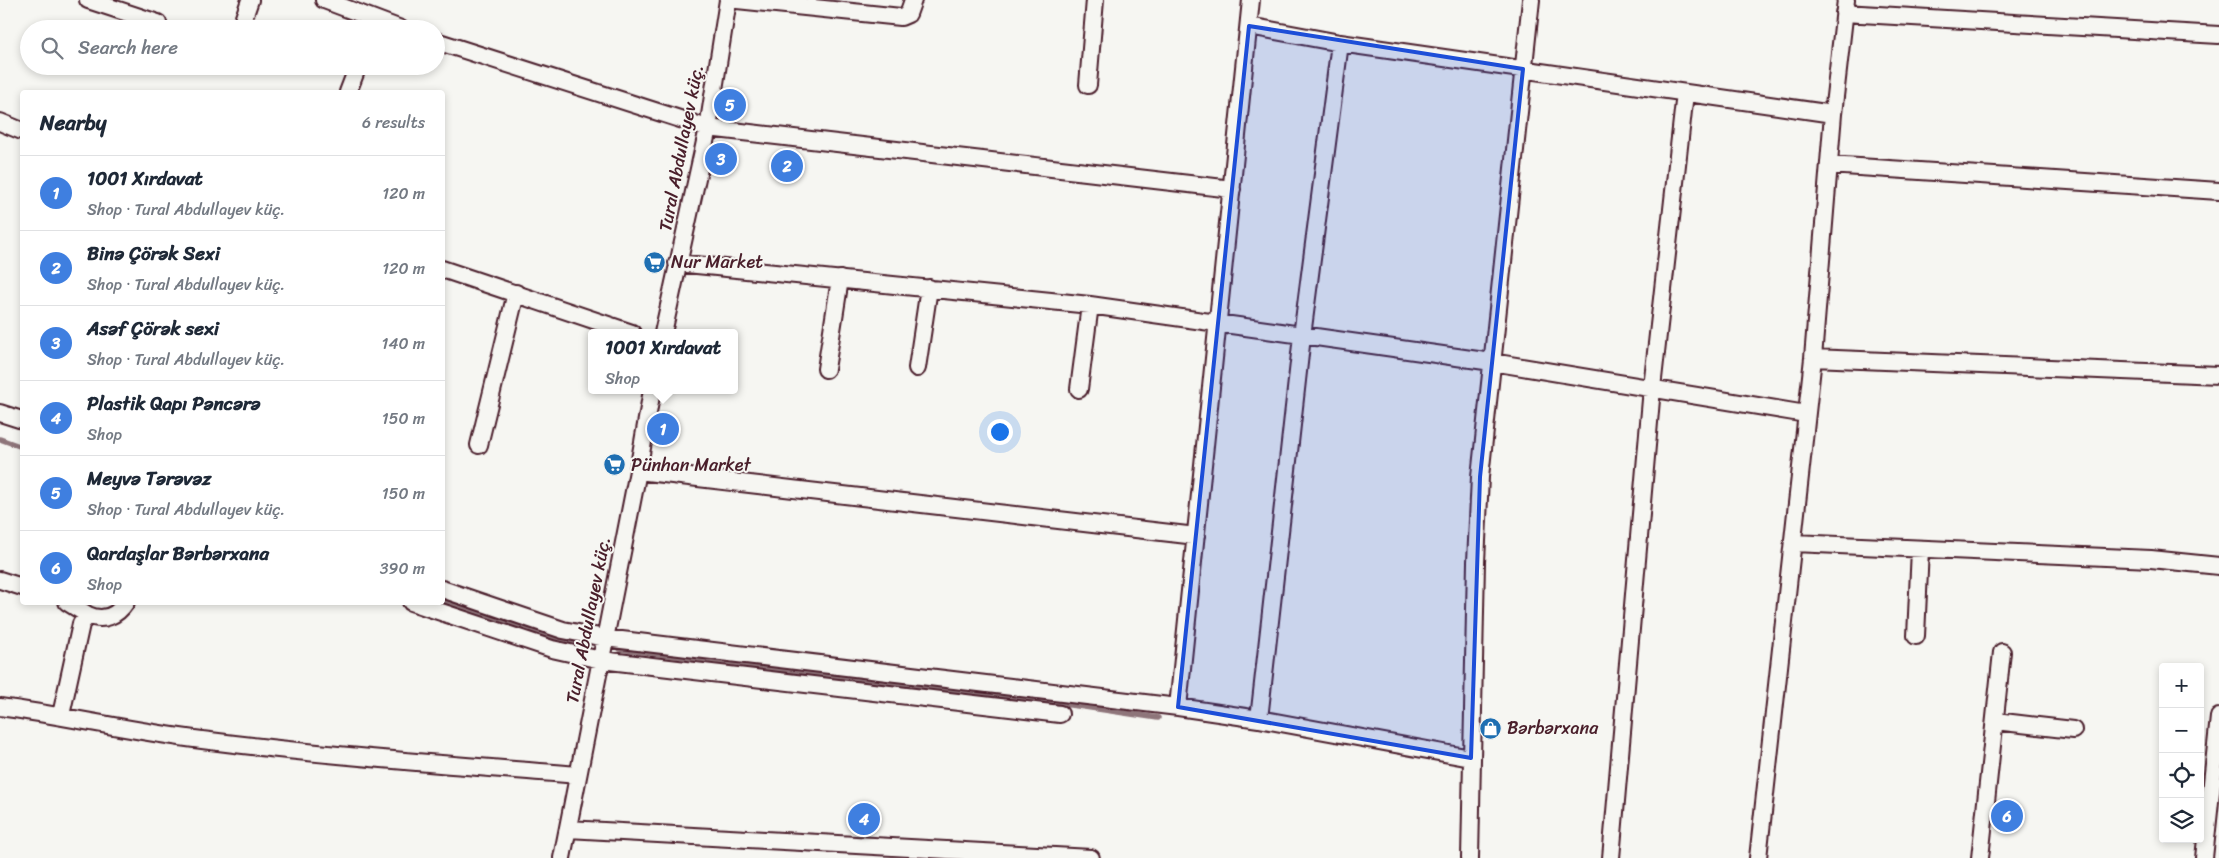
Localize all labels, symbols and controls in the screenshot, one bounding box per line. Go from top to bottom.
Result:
search box [20,20,445,75]
text: Search here [78,31,178,64]
icon: search [38,34,66,62]
street label: Tural Abdullayev küç. [649,62,713,234]
pin: 5 [714,86,746,124]
text: Nearby [40,104,106,142]
text: 6 results [362,108,425,137]
pin: 3 [705,140,737,178]
pin: 2 [771,147,803,185]
text: 1001 Xırdavat [87,162,203,195]
text: 1 [53,179,59,208]
text: 120 m [382,179,425,208]
text: Shop · Tural Abdullayev küç. [87,195,285,224]
text: Binə Çörək Sexi [87,237,220,270]
place label: Nur Market [671,246,763,278]
supermarket icon: Nur Market [643,250,667,274]
text: 2 [51,254,61,283]
text: 120 m [382,254,425,283]
text: Shop · Tural Abdullayev küç. [87,270,285,299]
text: Asəf Çörək sexi [87,312,219,345]
text: 3 [52,329,60,358]
text: 140 m [382,329,425,358]
popup [588,329,738,394]
text: 1001 Xırdavat [605,331,721,364]
text: Shop · Tural Abdullayev küç. [87,345,285,374]
text: Shop [605,364,640,393]
text: Plastik Qapı Pəncərə [87,387,261,420]
text: 4 [51,404,61,433]
text: 150 m [382,404,425,433]
pin: 1 [647,410,679,448]
your location [987,419,1013,445]
text: Shop [87,420,122,449]
place label: Pünhan Market [631,449,752,481]
supermarket icon: Pünhan Market [603,453,627,477]
text: Meyvə Tərəvəz [87,462,211,495]
text: 5 [51,479,61,508]
text: 150 m [382,479,425,508]
text: Shop · Tural Abdullayev küç. [87,495,285,524]
street label: Tural Abdullayev küç. [556,534,620,706]
text: Qardaşlar Bərbərxana [87,537,269,570]
text: 6 [51,554,61,583]
text: 390 m [380,554,425,583]
text: Shop [87,570,122,599]
map controls [2159,663,2204,843]
button: + [2159,663,2204,708]
button: − [2159,708,2204,753]
place label: Bərbərxana [1507,712,1599,744]
shop icon: Bərbərxana [1479,716,1503,740]
button: locate [2159,753,2204,798]
pin: 6 [1991,797,2023,835]
button: layers [2159,798,2204,843]
pin: 4 [848,800,880,838]

